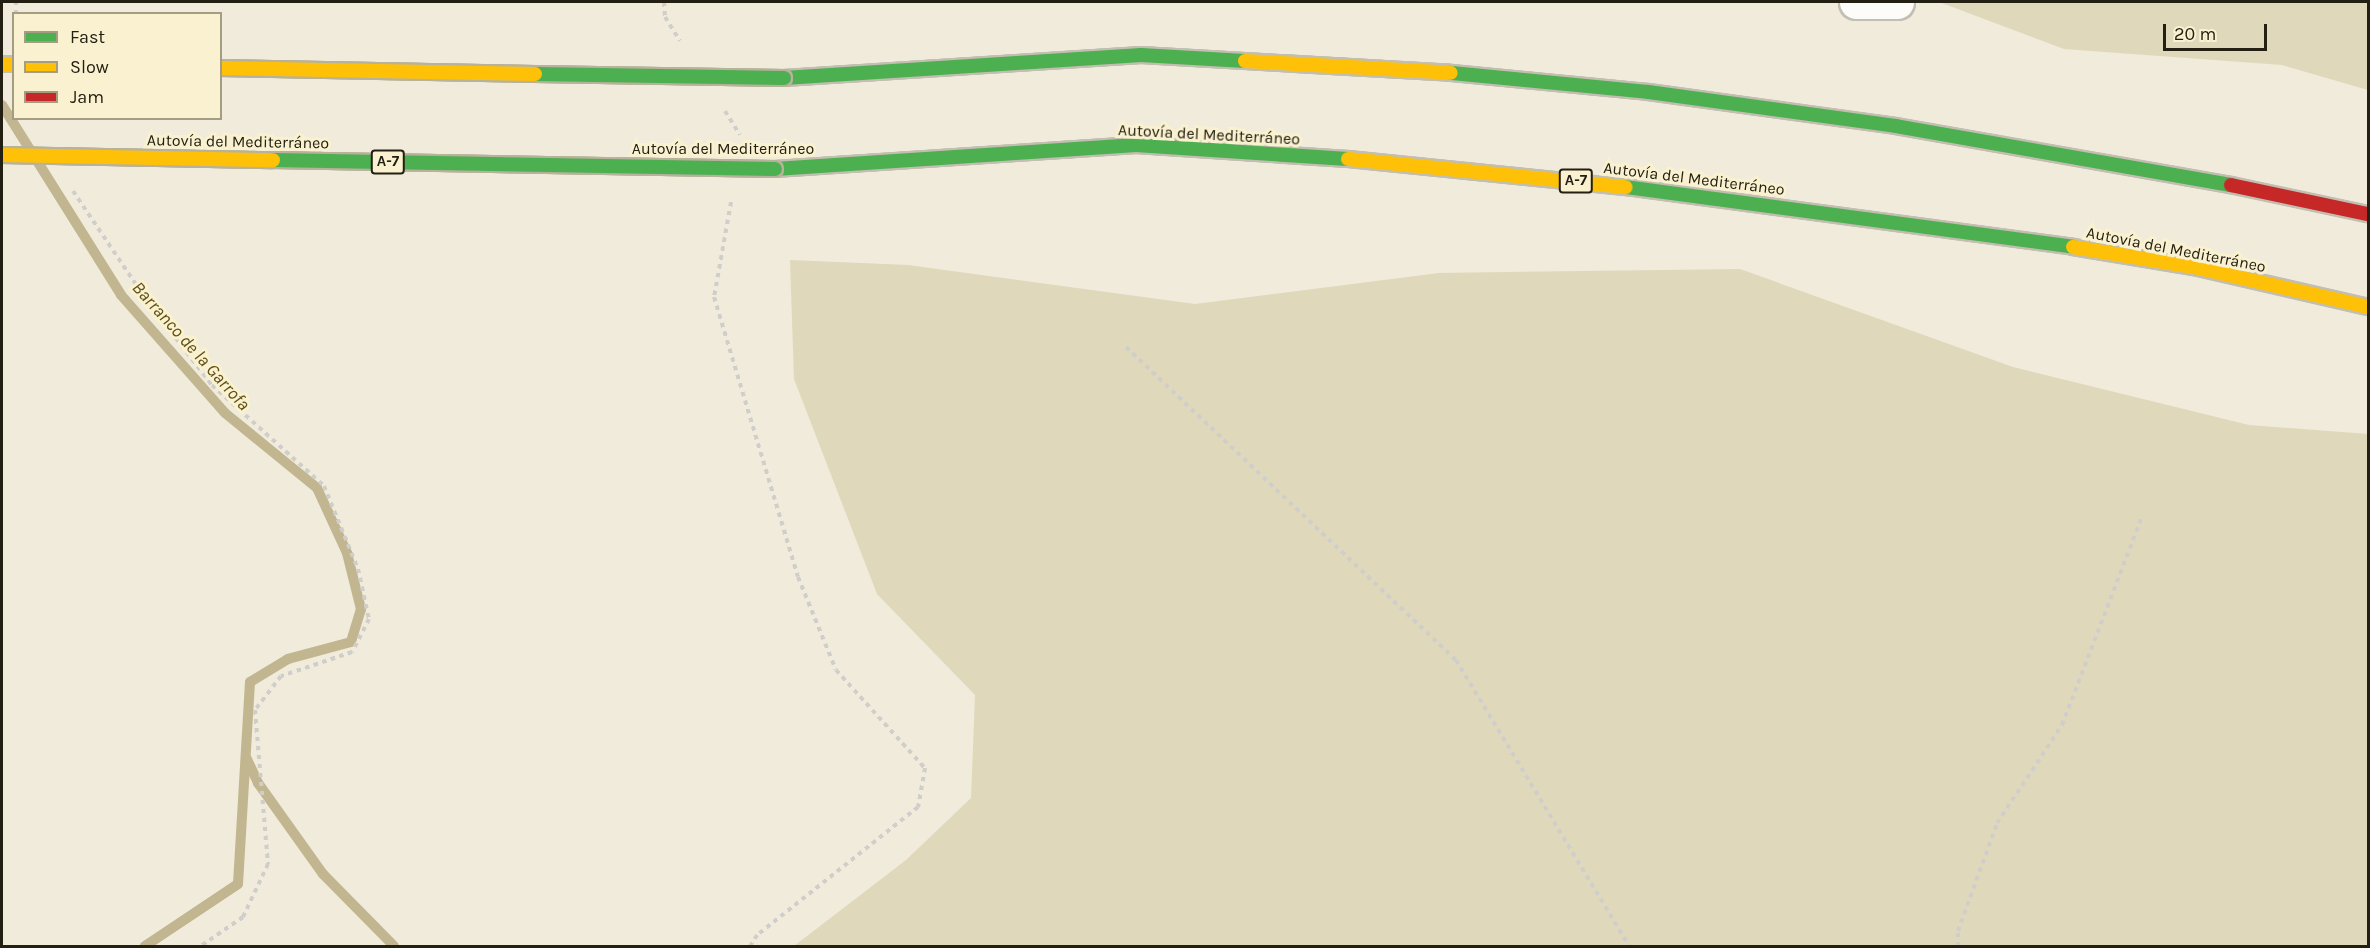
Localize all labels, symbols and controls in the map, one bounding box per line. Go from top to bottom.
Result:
legend [12,12,222,120]
scale bar [2166,12,2270,50]
text: 20 m [2174,23,2216,45]
text: Fast [70,26,105,48]
text: Slow [70,56,109,78]
text: Jam [70,86,104,108]
street label: Autovía del Mediterráneo [1117,121,1301,149]
street label: Autovía del Mediterráneo [147,131,329,153]
street label: Autovía del Mediterráneo [632,139,814,159]
road number: A-7 [370,150,406,174]
street label: Autovía del Mediterráneo [1602,158,1786,200]
road number: A-7 [1558,169,1594,193]
street label: Autovía del Mediterráneo [2085,223,2267,277]
water label: Barranco de la Garrofa [127,277,255,415]

